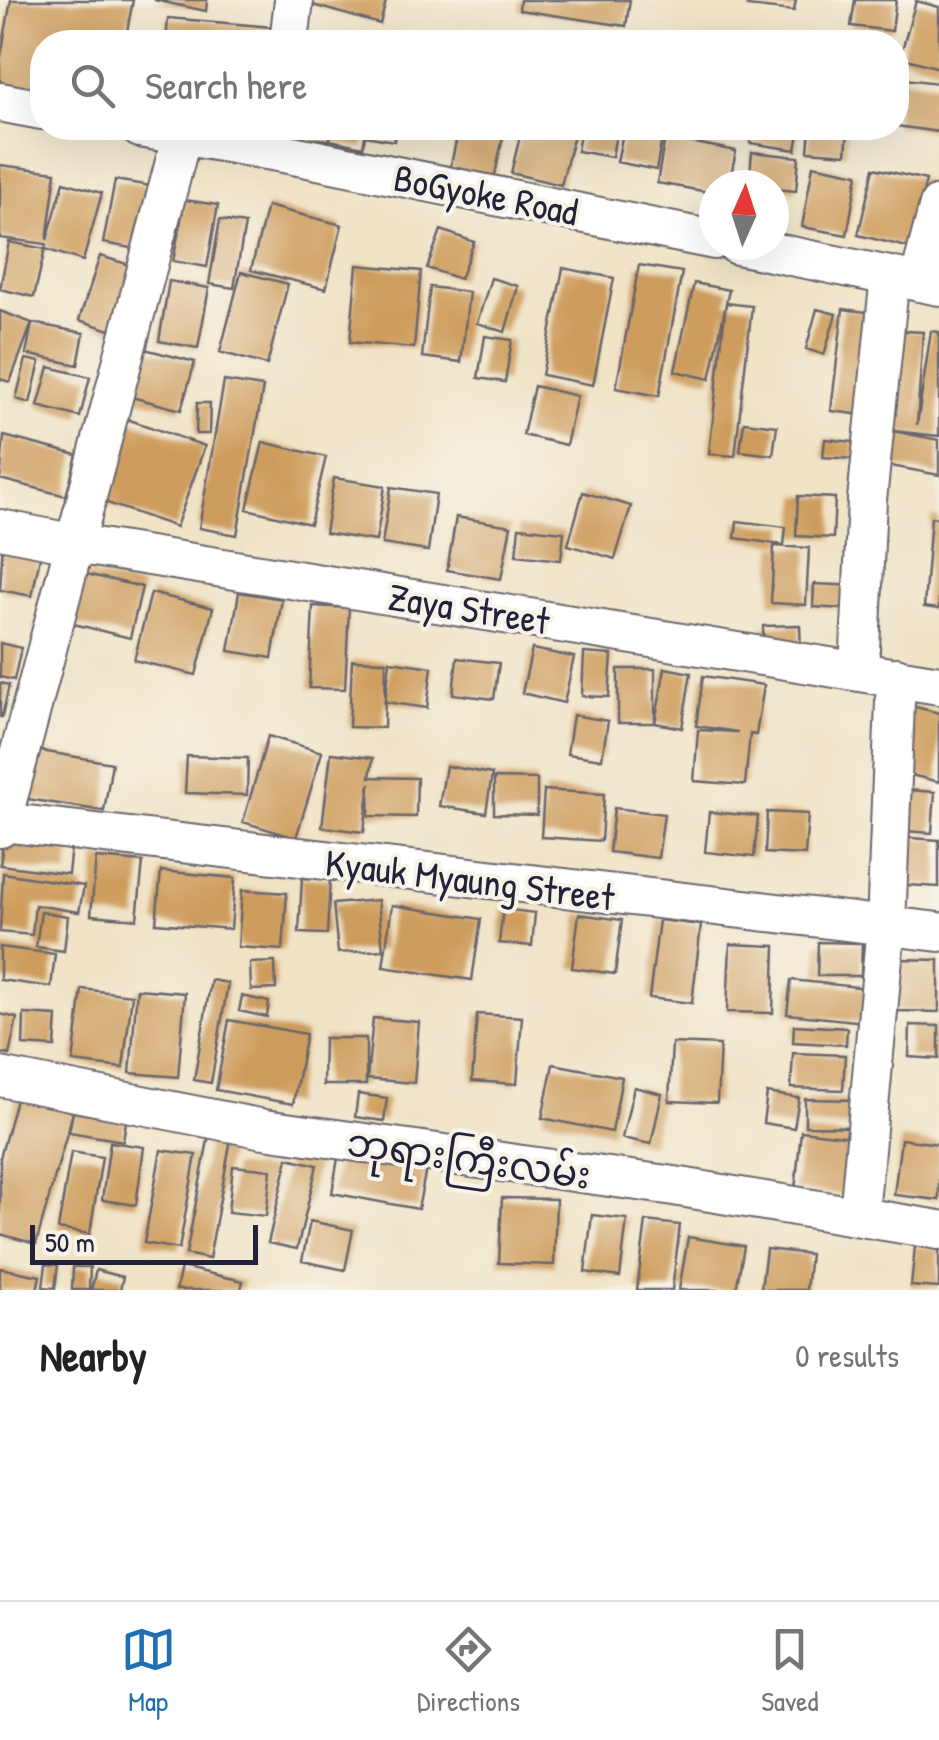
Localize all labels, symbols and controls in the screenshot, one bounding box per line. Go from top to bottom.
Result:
search box [30,30,909,140]
icon: search [65,58,120,113]
text: Search here [145,59,307,111]
street label: BoGyoke Road [390,151,582,237]
north arrow [699,170,789,260]
street label: Zaya Street [385,570,554,647]
street label: Kyauk Myaung Street [323,835,618,923]
street label: ဘုရားကြီးလမ်း [343,1115,594,1207]
scale bar [30,1220,258,1264]
text: 50 m [45,1223,95,1261]
text: Nearby [40,1327,147,1384]
text: 0 results [795,1334,899,1377]
tab: Map [121,1622,176,1720]
tab: Directions [417,1622,520,1720]
tab: Saved [761,1622,818,1720]

